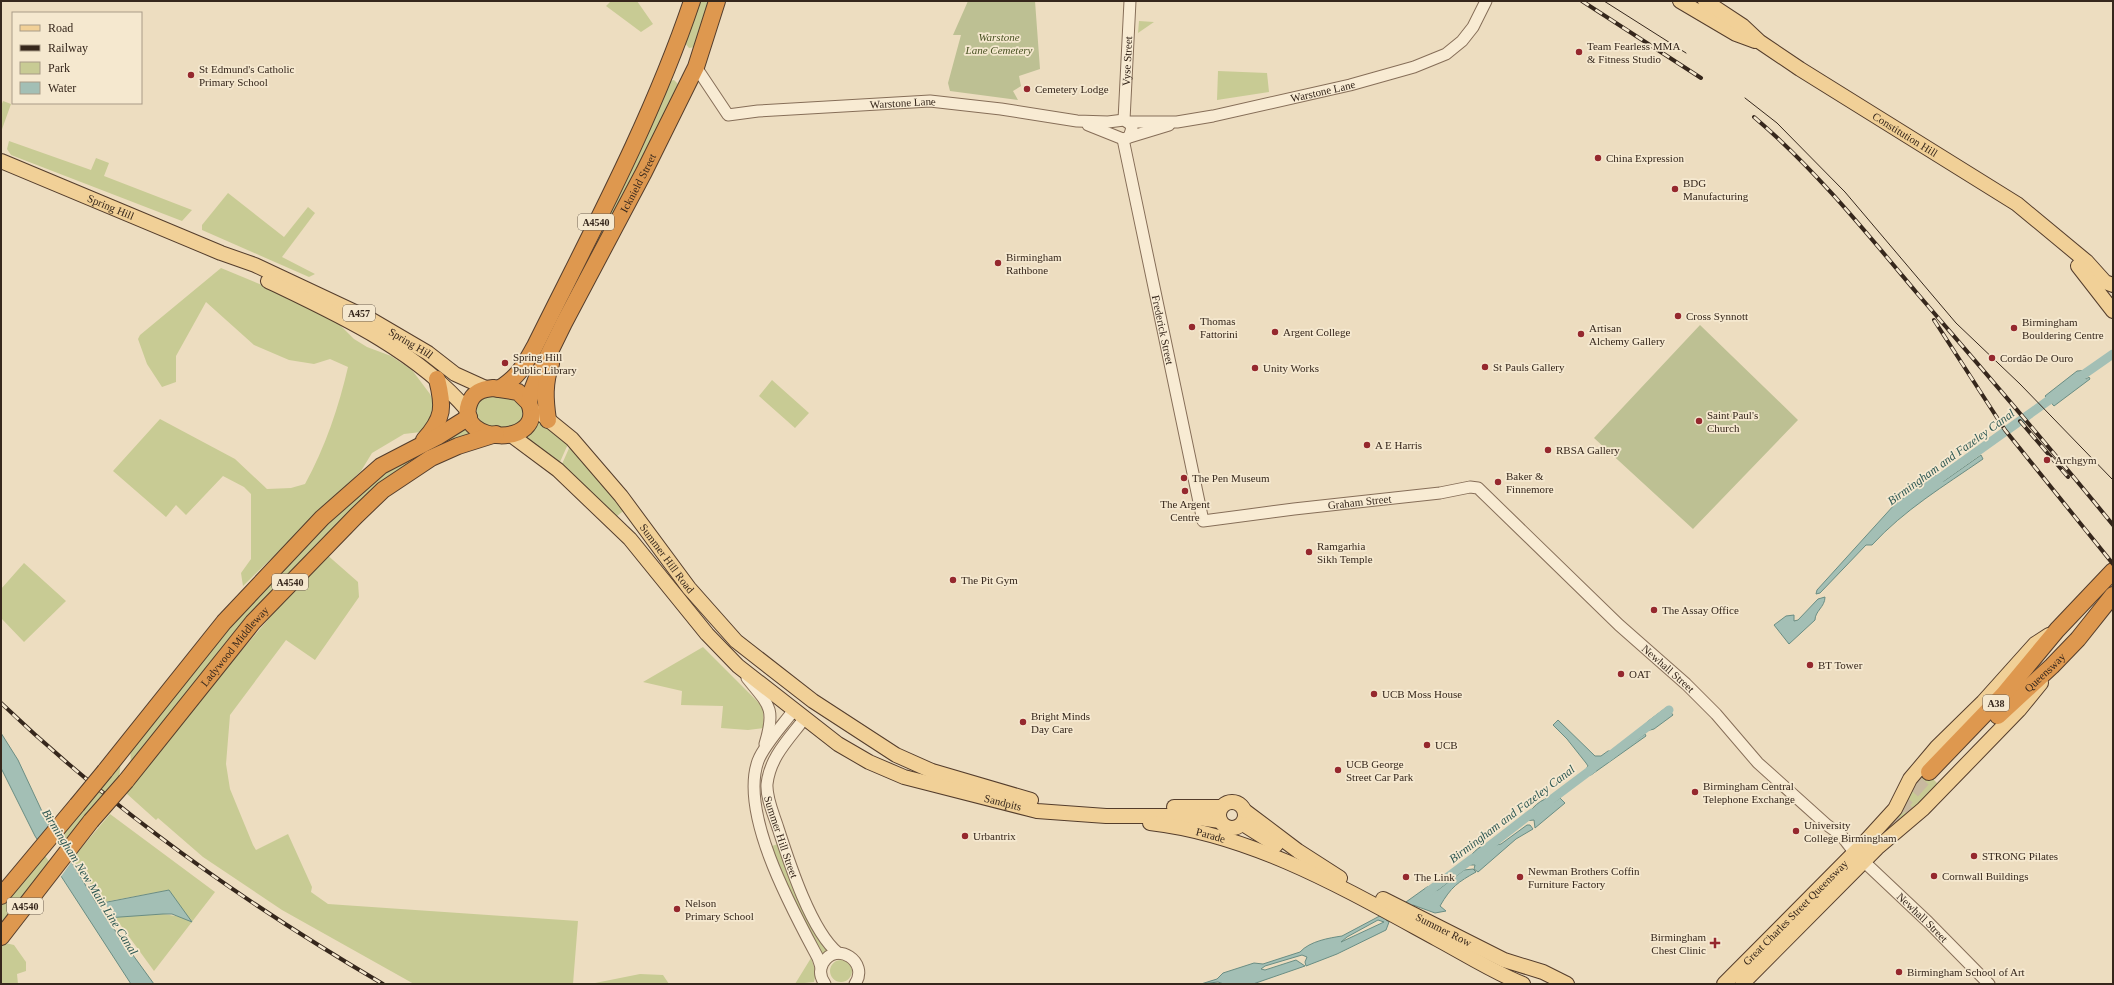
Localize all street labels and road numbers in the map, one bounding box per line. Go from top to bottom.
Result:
street label: Vyse Street [1120,36,1134,86]
street label: Warstone Lane [1289,78,1357,104]
street label: Warstone Lane [869,95,937,110]
street label: Constitution Hill [1870,110,1940,159]
street label: Icknield Street [618,152,658,214]
street label: Spring Hill [86,192,136,222]
road number: A4540 [578,214,614,230]
street label: Frederick Street [1150,294,1176,366]
road number: A457 [343,305,375,321]
street label: Spring Hill [387,325,435,361]
street label: Graham Street [1327,492,1392,511]
street label: Summer Hill Road [638,521,697,596]
road number: A4540 [272,574,308,590]
street label: Ladywood Middleway [198,603,271,689]
street label: Newhall Street [1640,642,1697,695]
street label: Queensway [2022,650,2068,694]
road number: A38 [1983,695,2009,711]
street label: Sandpits [983,792,1023,813]
street label: Summer Hill Street [762,795,801,880]
street label: Parade [1195,825,1227,845]
street label: Great Charles Street Queensway [1740,857,1850,967]
street label: Newhall Street [1895,890,1950,945]
road number: A4540 [7,898,43,914]
street label: Summer Row [1414,911,1474,949]

